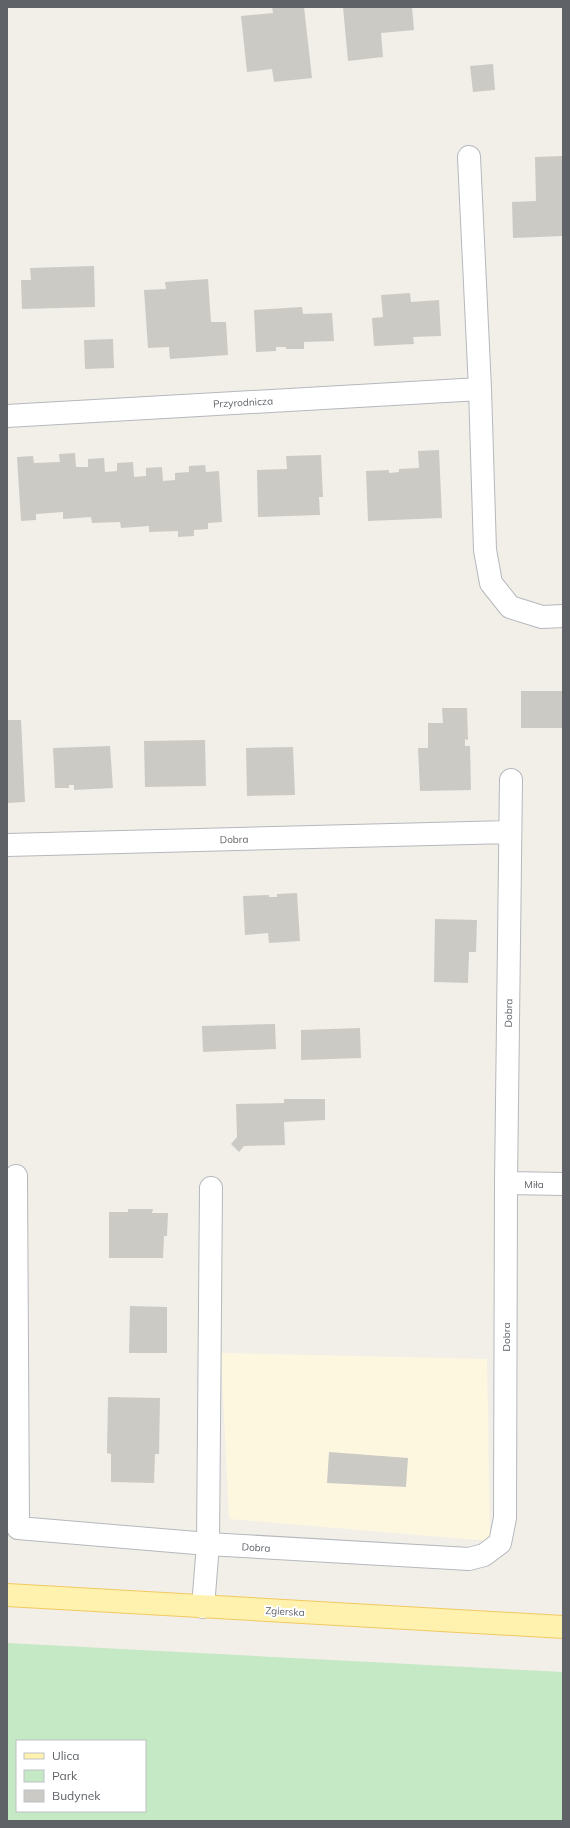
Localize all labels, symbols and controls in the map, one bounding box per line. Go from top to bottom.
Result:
street label: Przyrodnicza [213,394,273,411]
street label: Dobra [220,833,249,846]
street label: Dobra [502,999,515,1028]
street label: Miła [524,1178,544,1191]
street label: Dobra [500,1323,513,1351]
street label: Dobra [241,1540,271,1555]
street label: Zgierska [265,1604,305,1619]
legend [16,1740,146,1812]
text: Ulica [52,1748,80,1763]
text: Park [52,1768,78,1783]
text: Budynek [52,1788,101,1803]

